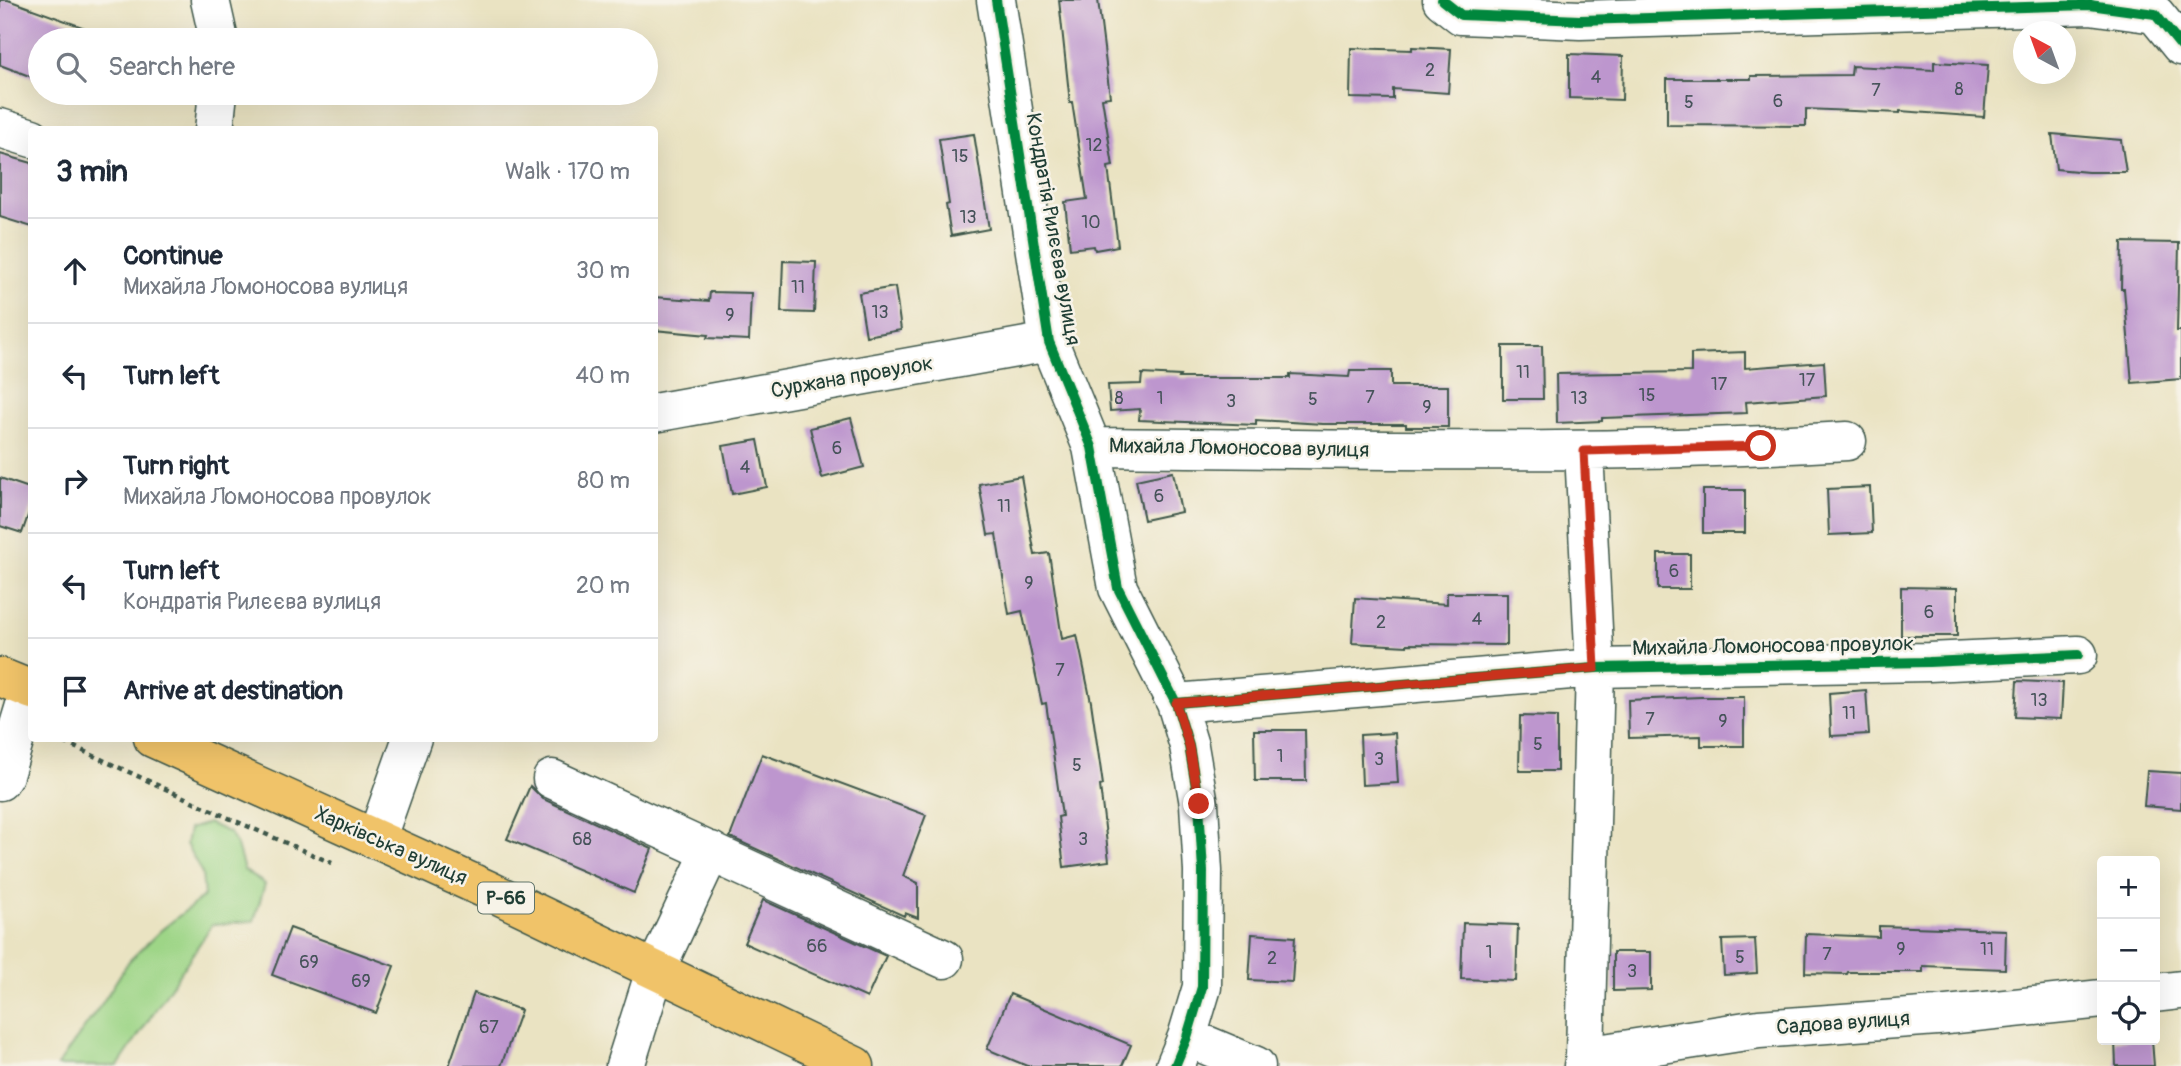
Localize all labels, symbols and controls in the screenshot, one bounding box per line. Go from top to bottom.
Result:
north arrow [2013,21,2076,84]
search box [28,28,658,105]
icon: search [52,48,90,86]
text: Search here [108,51,235,83]
house number: 2 [1425,59,1435,82]
house number: 4 [1591,66,1602,89]
house number: 8 [1954,78,1964,101]
house number: 7 [1871,79,1881,102]
house number: 6 [1773,90,1783,113]
house number: 5 [1684,91,1694,114]
street label: Кондратія Рилєєва вулиця [1019,111,1087,347]
house number: 12 [1085,134,1103,157]
house number: 15 [952,145,968,168]
text: 3 min [56,153,128,190]
text: Walk · 170 m [505,157,630,186]
house number: 13 [959,206,977,229]
house number: 10 [1081,211,1101,234]
text: Continue [123,240,223,272]
icon: ahead [56,252,94,290]
text: 30 m [576,256,630,285]
text: Михайла Ломоносова вулиця [123,272,408,301]
house number: 11 [791,276,805,299]
house number: 13 [871,301,889,324]
house number: 9 [725,304,735,327]
street label: Суржана провулок [769,349,935,405]
icon: left [56,357,94,395]
text: Turn left [123,360,219,392]
text: 40 m [576,361,630,390]
house number: 11 [1516,361,1530,384]
house number: 17 [1799,369,1816,392]
house number: 17 [1711,373,1728,396]
house number: 15 [1639,384,1655,407]
house number: 7 [1365,386,1375,409]
house number: 8 [1114,387,1124,410]
house number: 1 [1156,387,1164,410]
house number: 13 [1570,387,1588,410]
house number: 5 [1308,388,1318,411]
house number: 3 [1226,390,1236,413]
house number: 9 [1422,396,1432,419]
route start [1745,430,1776,461]
street label: Михайла Ломоносова вулиця [1109,432,1369,464]
house number: 6 [832,437,842,460]
text: Turn right [123,450,229,482]
house number: 4 [740,456,751,479]
icon: right [56,462,94,500]
text: 80 m [577,466,630,495]
text: Михайла Ломоносова провулок [123,482,432,511]
house number: 6 [1154,485,1164,508]
house number: 11 [997,495,1011,518]
text: Turn left [123,555,219,587]
house number: 6 [1669,560,1679,583]
icon: left [56,567,94,605]
text: 20 m [576,571,630,600]
house number: 9 [1024,572,1034,595]
text: Кондратія Рилєєва вулиця [123,587,381,616]
house number: 6 [1924,601,1934,624]
house number: 4 [1472,608,1483,631]
house number: 2 [1376,611,1386,634]
street label: Михайла Ломоносова провулок [1632,630,1914,662]
house number: 7 [1055,659,1065,682]
icon: arrive [56,672,94,710]
text: Arrive at destination [123,675,343,707]
house number: 13 [2030,689,2048,712]
house number: 11 [1842,702,1856,725]
house number: 7 [1645,708,1655,731]
house number: 9 [1718,710,1728,733]
house number: 5 [1533,733,1543,756]
house number: 1 [1276,745,1284,768]
house number: 3 [1374,748,1384,771]
house number: 5 [1072,754,1082,777]
route end [1183,788,1214,819]
street label: Харківська вулиця [311,800,471,892]
house number: 68 [572,828,592,851]
house number: 3 [1078,828,1088,851]
map controls [2097,856,2160,1045]
button: + [2097,856,2160,919]
road number: Р-66 [478,882,534,914]
button: − [2097,919,2160,982]
house number: 66 [807,935,827,958]
house number: 9 [1896,938,1906,961]
house number: 11 [1980,938,1994,961]
house number: 1 [1485,941,1493,964]
house number: 7 [1822,943,1832,966]
house number: 5 [1735,946,1745,969]
house number: 2 [1267,947,1277,970]
house number: 69 [299,951,319,974]
house number: 3 [1627,960,1637,983]
house number: 69 [351,970,371,993]
button: locate [2097,982,2160,1045]
street label: Садова вулиця [1775,1005,1911,1041]
house number: 67 [479,1016,499,1039]

